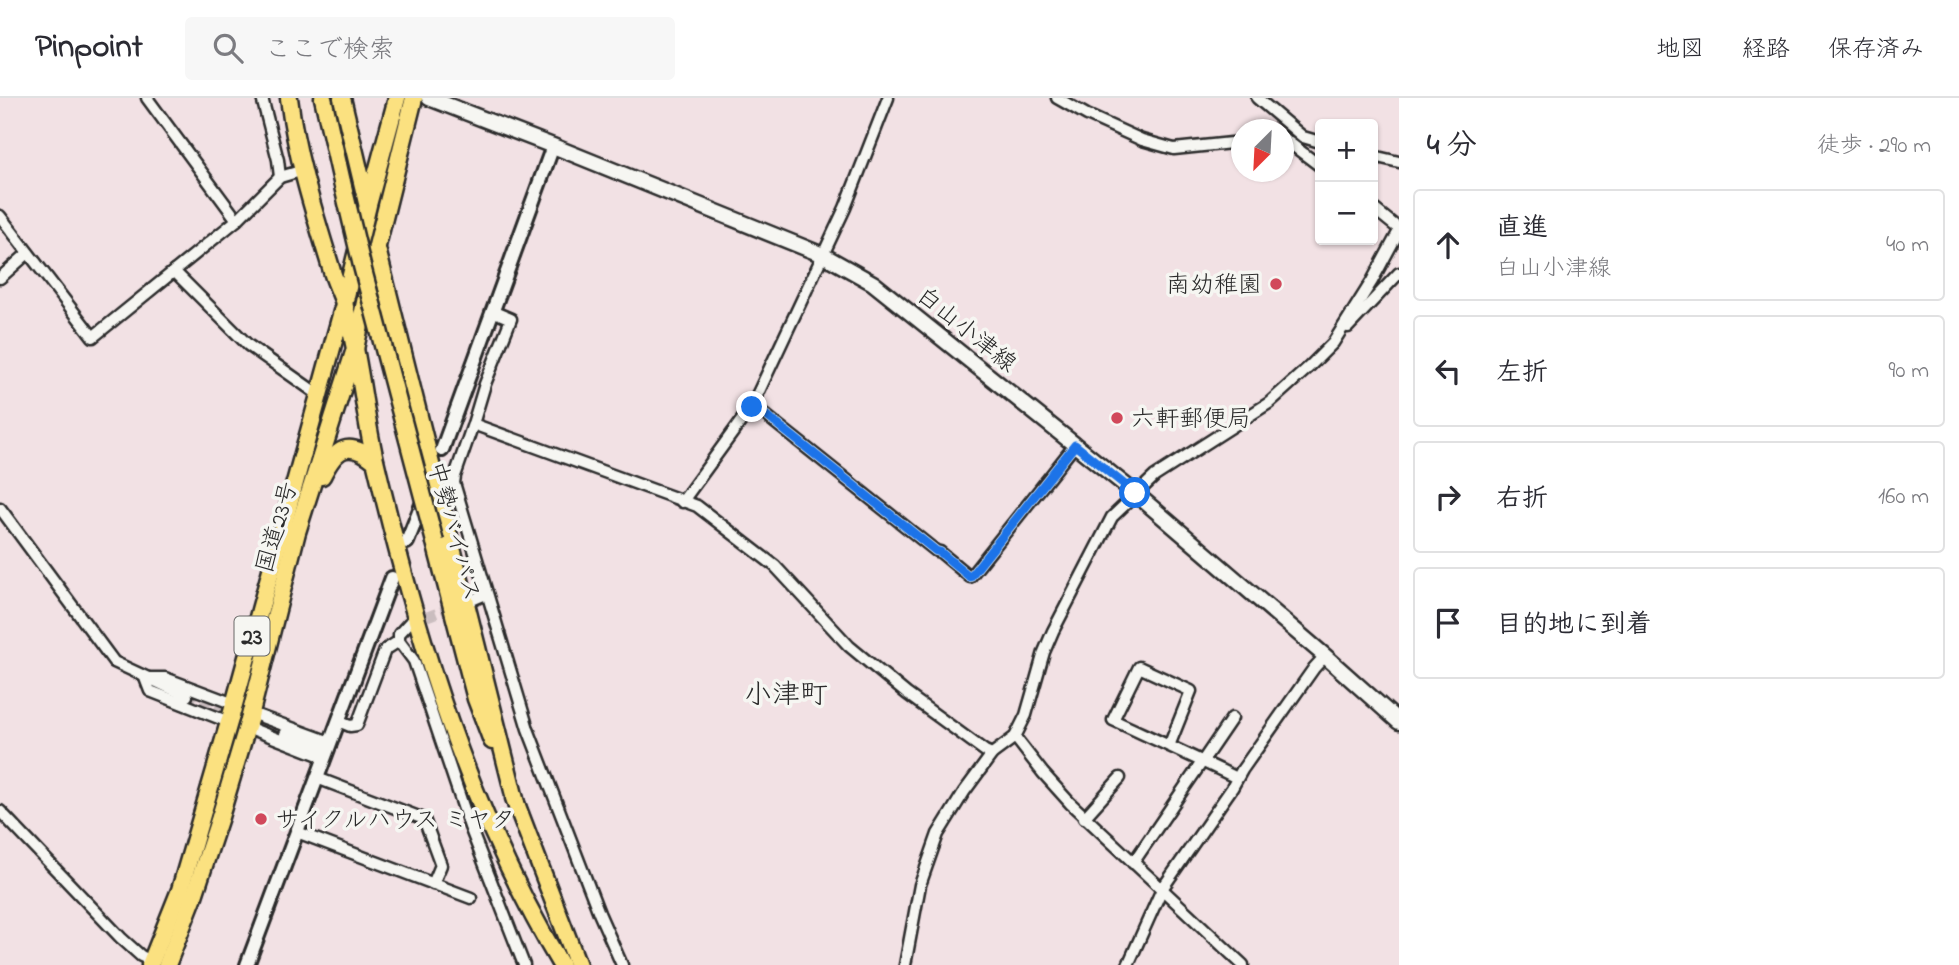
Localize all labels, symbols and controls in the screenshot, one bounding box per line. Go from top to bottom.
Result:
search box [185,17,675,80]
text: Pinpoint [35,24,143,72]
icon: search [209,29,247,67]
text: ここで検索 [265,32,395,70]
text: 地図 [1656,33,1704,68]
text: 経路 [1742,33,1790,68]
text: 保存済み [1828,33,1924,68]
north arrow [1231,119,1294,182]
map controls [1315,119,1378,245]
button: + [1315,119,1378,182]
text: 4 分 [1427,125,1477,169]
text: 徒歩 · 290 m [1817,130,1931,163]
button: − [1315,182,1378,245]
text: 直進 [1496,210,1548,248]
icon: ahead [1429,226,1467,264]
text: 40 m [1886,229,1929,262]
text: 白山小津線 [1496,253,1611,286]
place label: 南幼稚園 [1166,269,1262,304]
marker: 南幼稚園 [1268,276,1284,292]
street label: 白山小津線 [908,280,1023,382]
icon: left [1429,352,1467,390]
text: 左折 [1496,355,1548,393]
text: 90 m [1889,355,1929,388]
route end [736,391,767,422]
place label: 六軒郵便局 [1131,403,1251,438]
marker: 六軒郵便局 [1109,410,1125,426]
street label: 中勢バイパス [417,458,488,605]
route start [1119,477,1150,508]
street label: 国道23号 [249,478,308,578]
icon: right [1429,478,1467,516]
text: 右折 [1496,481,1548,519]
text: 160 m [1878,481,1929,514]
icon: arrive [1429,604,1467,642]
text: 目的地に到着 [1496,607,1652,645]
road number: 23 [234,616,270,656]
district label: 小津町 [744,676,828,717]
place label: サイクルハウス ミヤタ [275,804,515,839]
marker: サイクルハウス ミヤタ [253,811,269,827]

